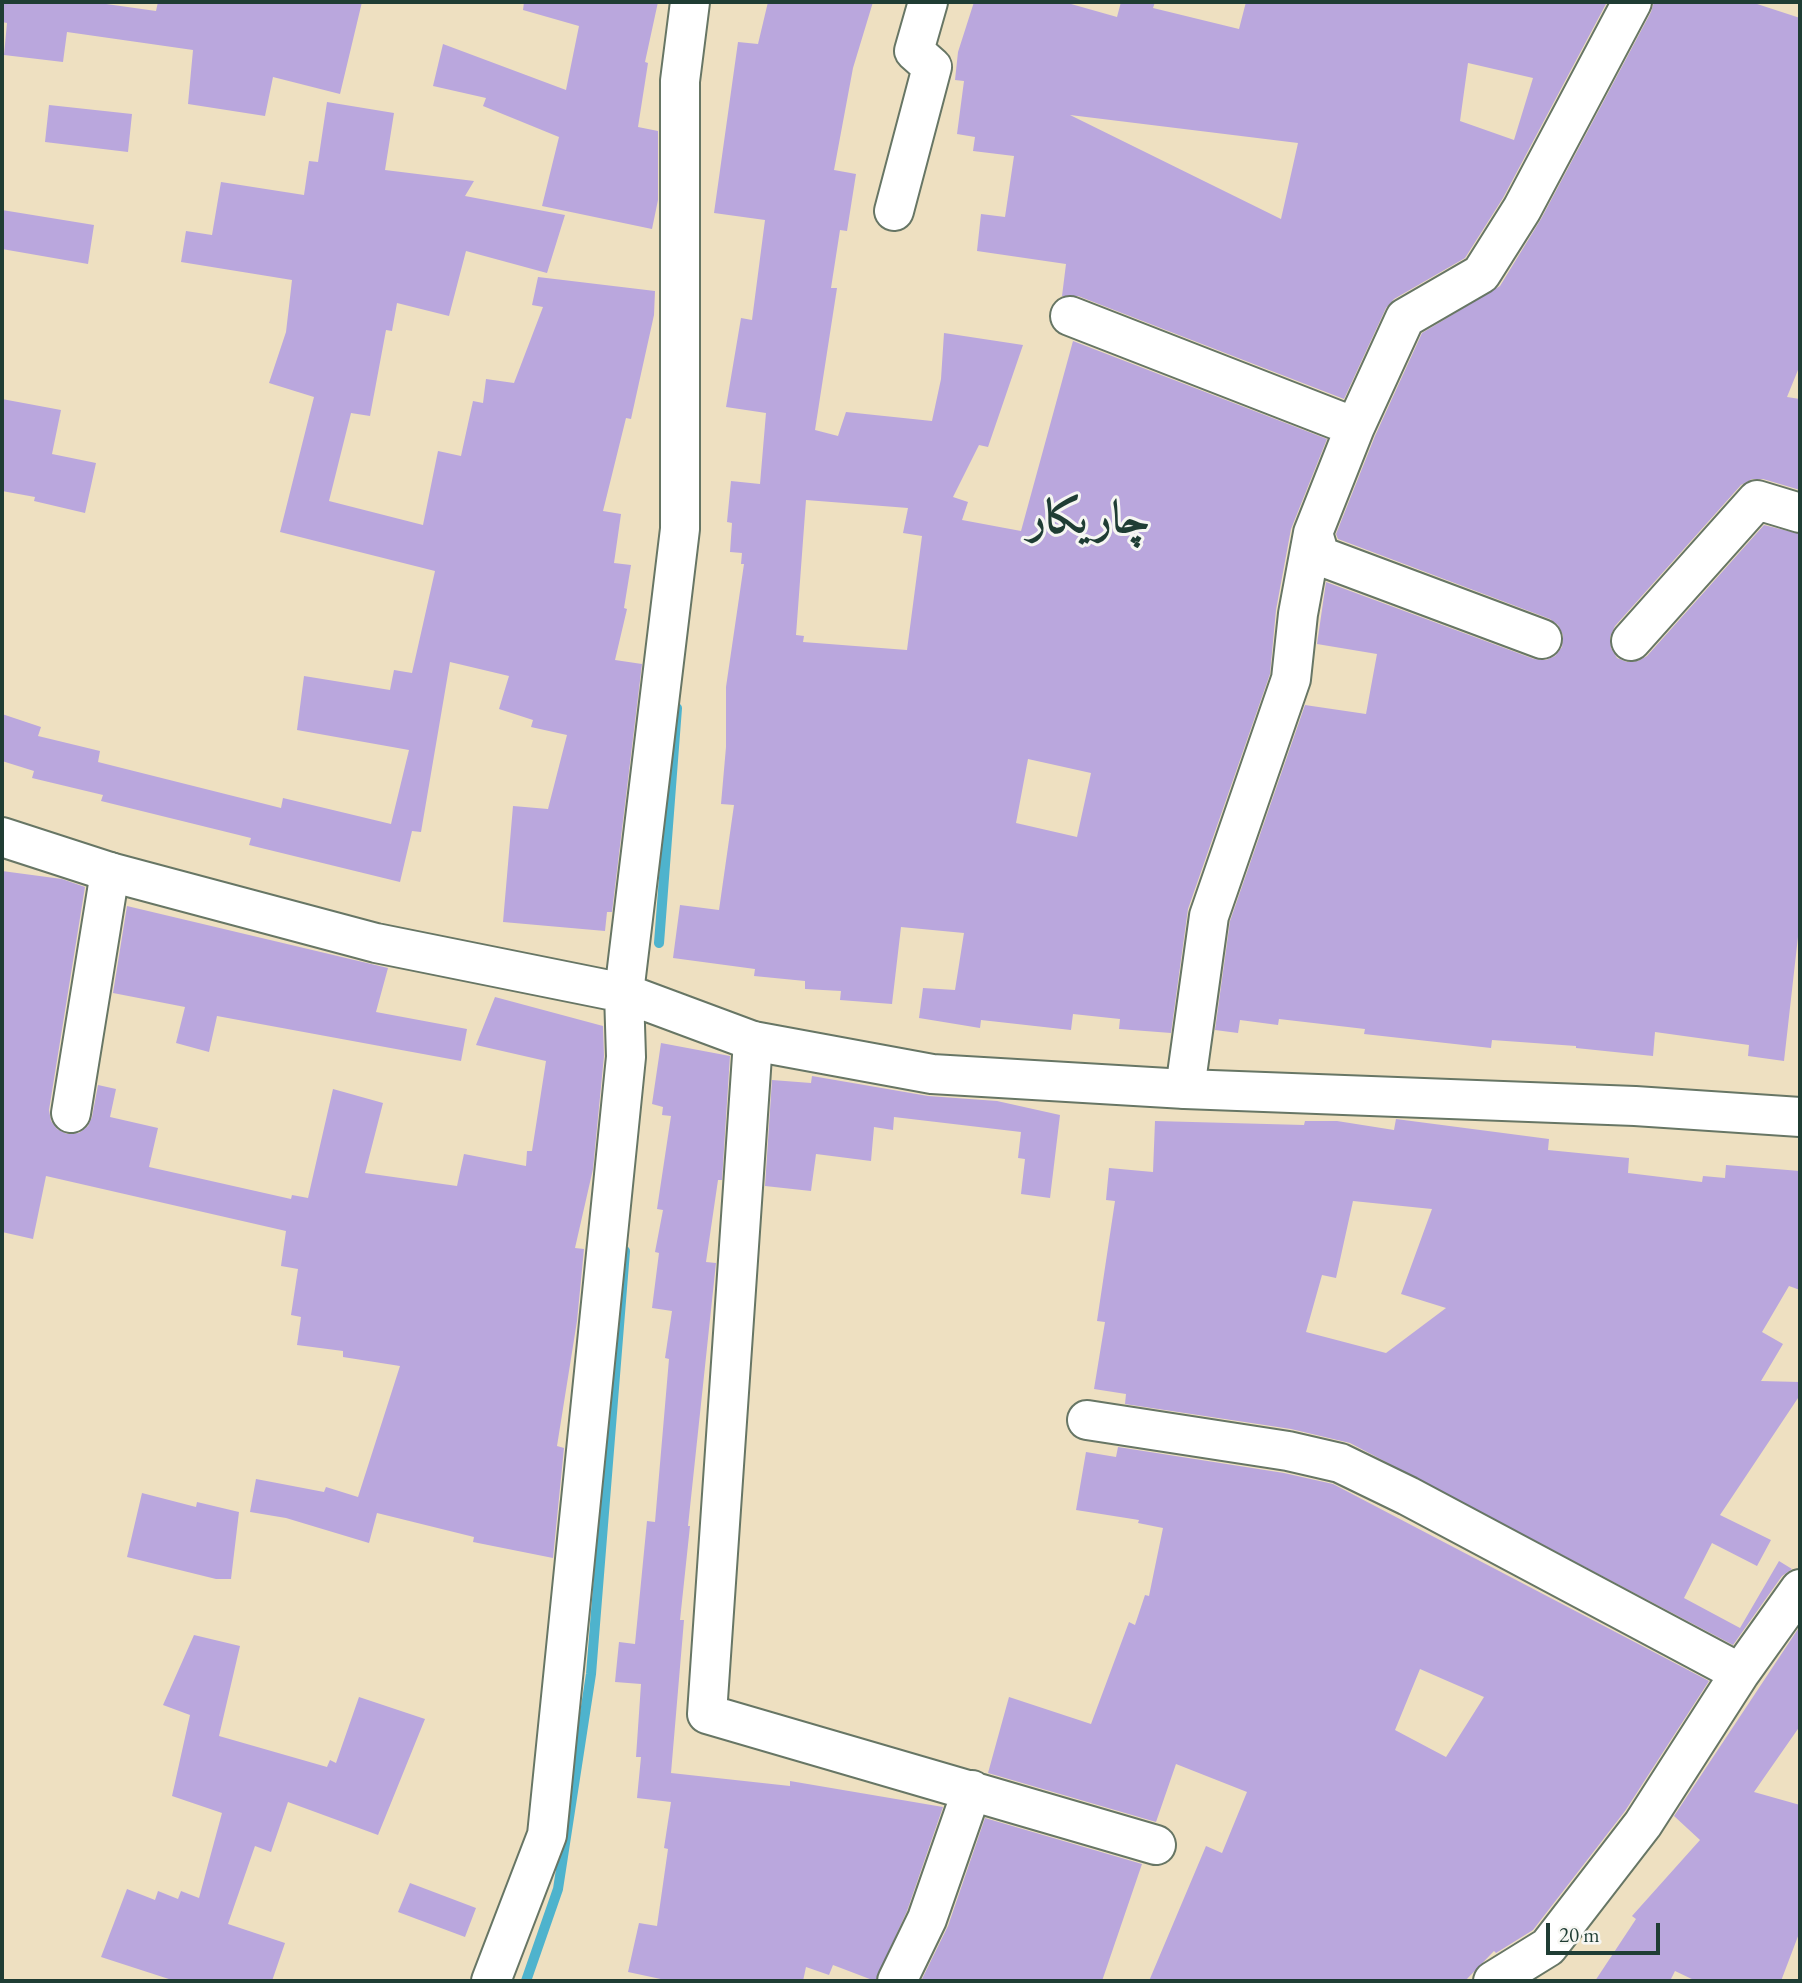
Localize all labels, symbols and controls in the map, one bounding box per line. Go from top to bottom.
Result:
district label: چاریکار [1028,491,1150,547]
scale bar [1550,1910,1664,1954]
text: 20 m [1559,1921,1600,1948]

